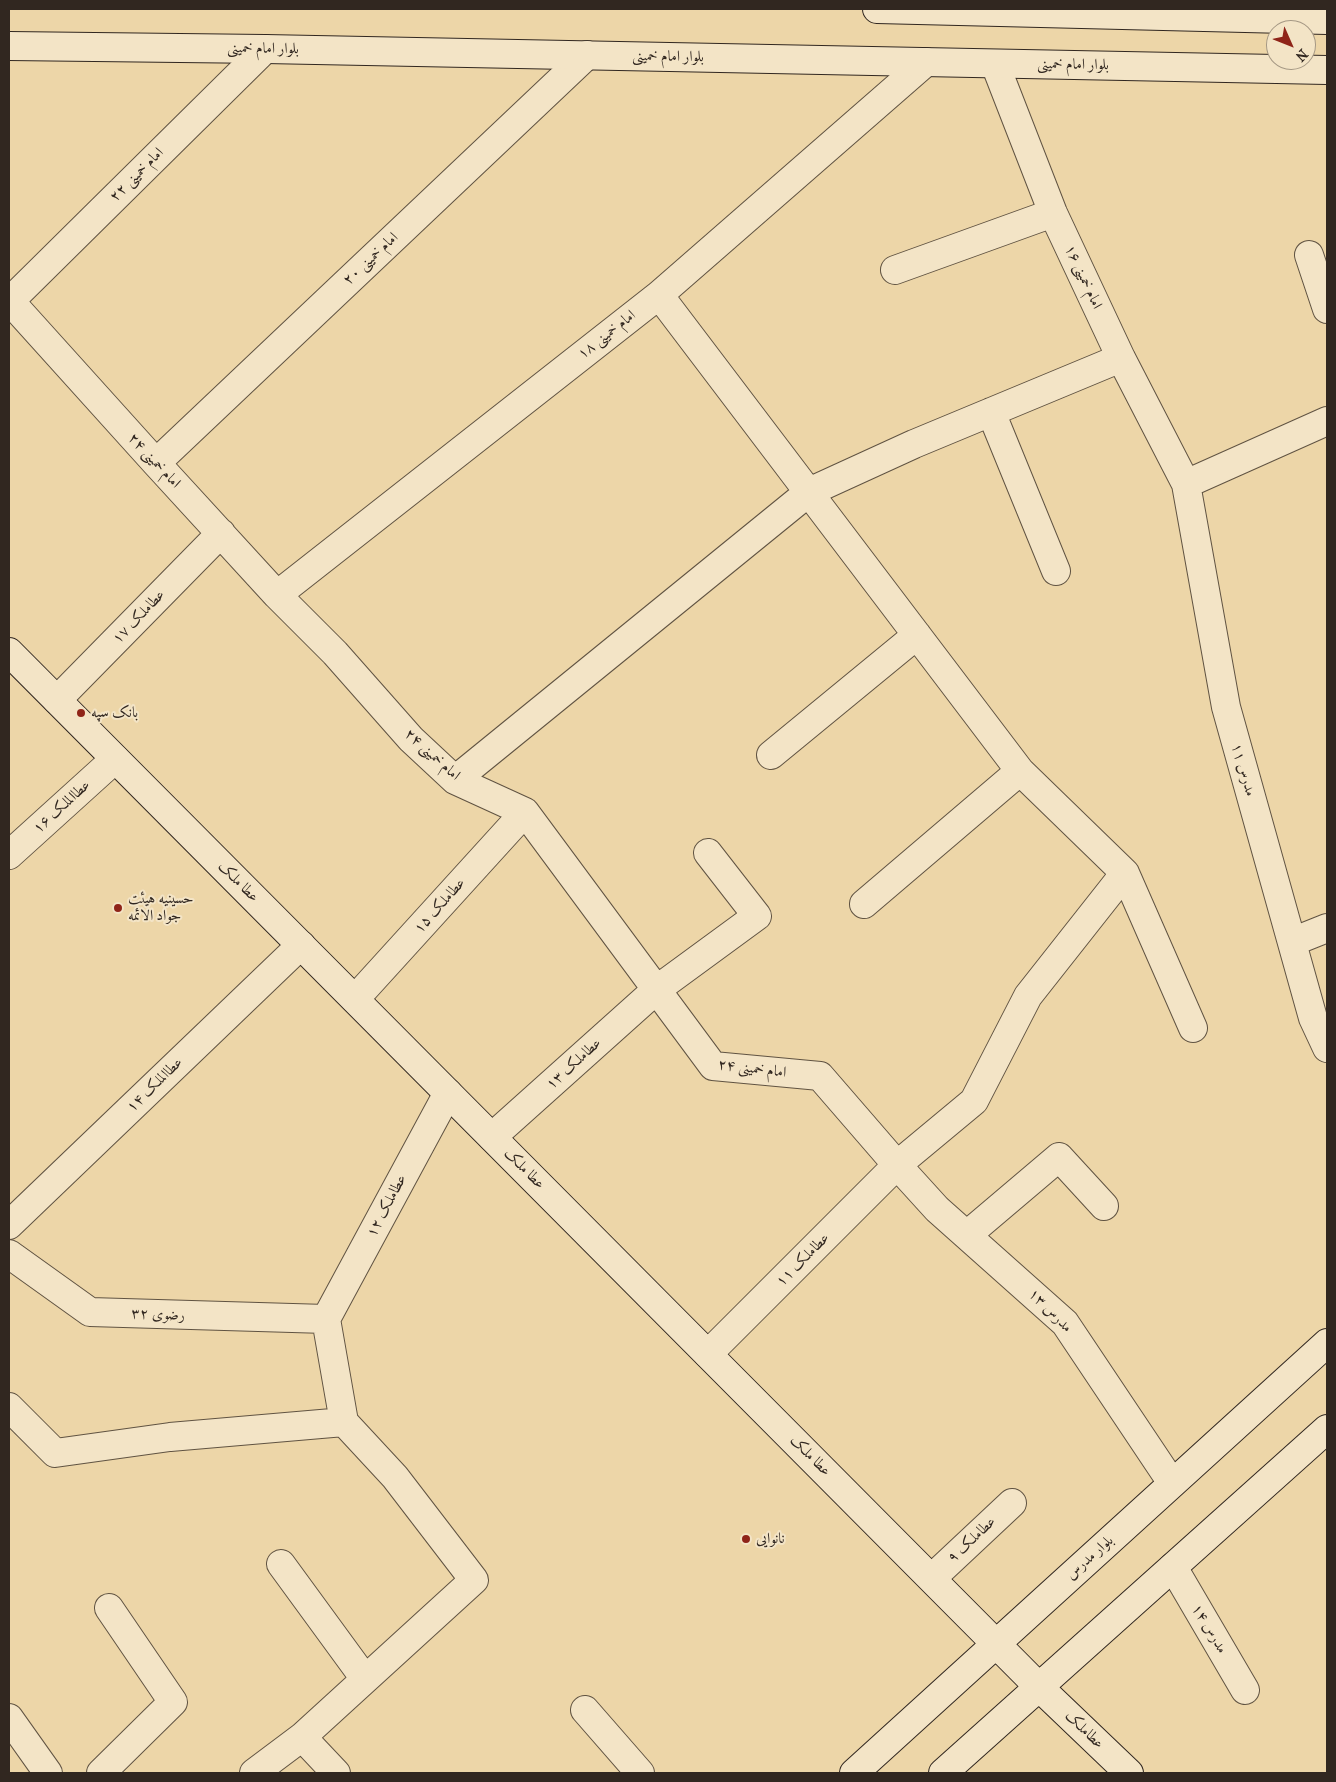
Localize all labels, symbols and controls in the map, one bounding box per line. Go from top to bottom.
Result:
north arrow [1266,20,1316,70]
street label: بلوار امام خمینی [227,39,299,59]
text: N [1292,45,1311,65]
street label: بلوار امام خمینی [632,47,704,67]
street label: بلوار امام خمینی [1037,55,1109,75]
street label: امام خمینی ۲۲ [106,144,168,206]
street label: امام خمینی ۲۰ [340,229,402,289]
street label: امام خمینی ۱۶ [1060,242,1106,312]
street label: امام خمینی ۱۸ [574,307,640,363]
street label: امام خمینی ۲۴ [124,430,184,492]
street label: عطاملک ۱۷ [109,586,169,648]
place label: بانک سپه [91,704,138,722]
marker: بانک سپه [75,707,87,719]
street label: امام خمینی ۲۴ [400,725,464,785]
street label: مدرس ۱۱ [1227,741,1259,799]
street label: عطاالملک ۱۶ [30,777,94,837]
street label: عطا ملک [214,858,262,906]
street label: عطاملک ۱۵ [411,875,469,937]
place label: حسینیه هیئت جواد الائمه [128,890,194,925]
marker: حسینیه هیئت جواد الائمه [112,902,124,914]
street label: عطاملک ۱۳ [543,1035,605,1093]
street label: عطاالملک ۱۴ [123,1054,187,1116]
street label: امام خمینی ۲۴ [717,1056,787,1082]
street label: عطا ملک [500,1145,548,1193]
street label: عطاملک ۱۲ [363,1172,411,1240]
street label: عطاملک ۱۱ [773,1230,833,1290]
street label: مدرس ۱۳ [1024,1285,1076,1337]
street label: رضوی ۳۲ [131,1305,185,1325]
street label: عطا ملک [786,1432,834,1480]
street label: عطاملک ۹ [944,1513,1000,1567]
place label: نانوایی [756,1530,785,1548]
street label: بلوار مدرس [1063,1532,1117,1584]
marker: نانوایی [740,1533,752,1545]
street label: مدرس ۱۴ [1187,1601,1231,1657]
street label: عطاملک [1061,1707,1107,1753]

